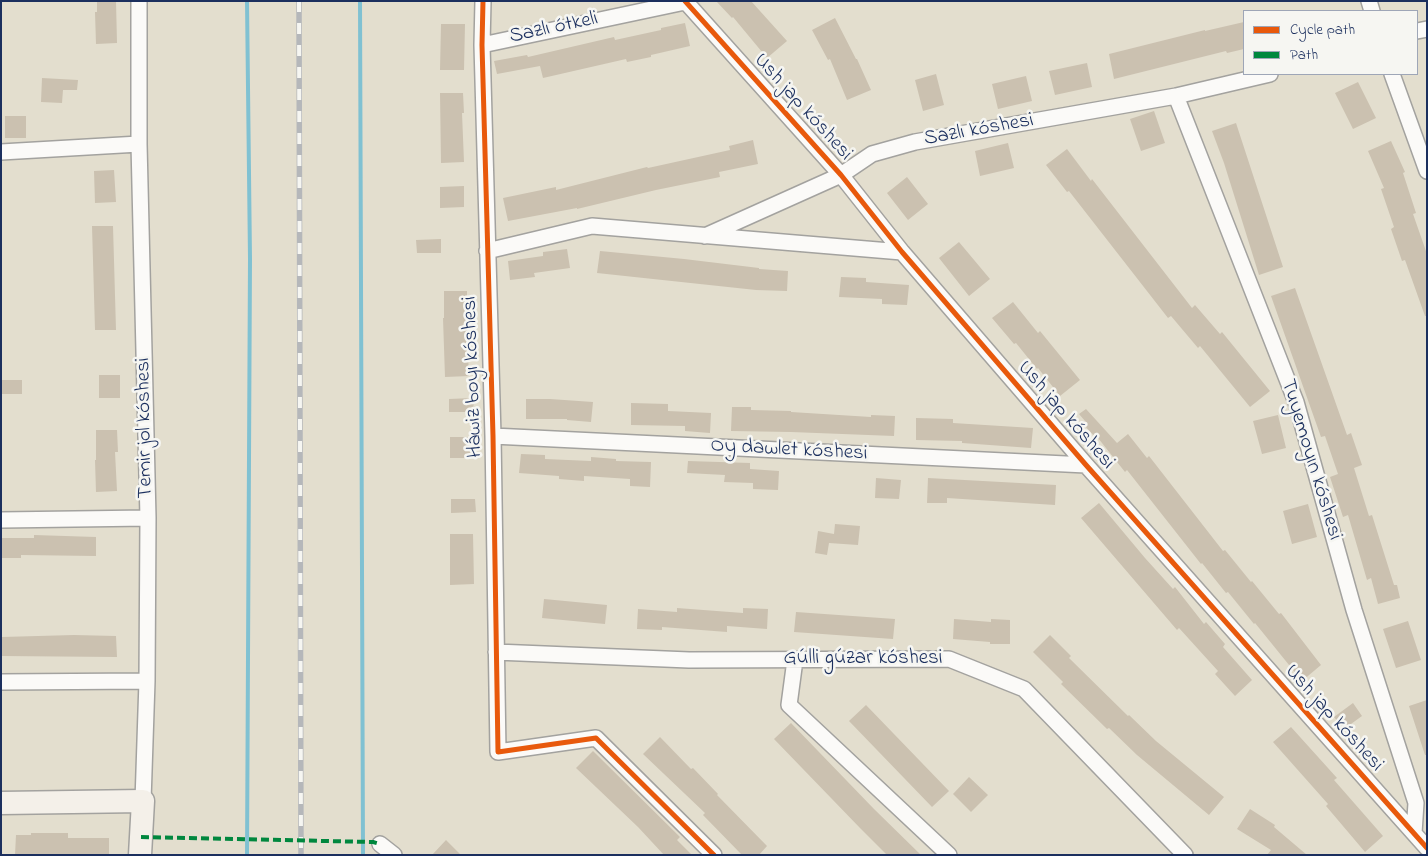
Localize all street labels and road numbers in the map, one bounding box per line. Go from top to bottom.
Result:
street label: Sazlı ótkeli [507,7,601,51]
street label: Ush jap kóshesi [747,49,857,167]
street label: Sazlı kóshesi [922,109,1036,153]
street label: Háwiz boyı kóshesi [459,296,489,458]
street label: Ush jap kóshesi [1011,356,1119,476]
street label: Temir jol kóshesi [132,357,160,499]
street label: Tuyemoyın kóshesi [1274,377,1346,543]
street label: Oy dawlet kóshesi [710,434,868,468]
street label: Gúlli gúzar kóshesi [783,647,943,673]
street label: Ush jap kóshesi [1278,660,1388,778]

